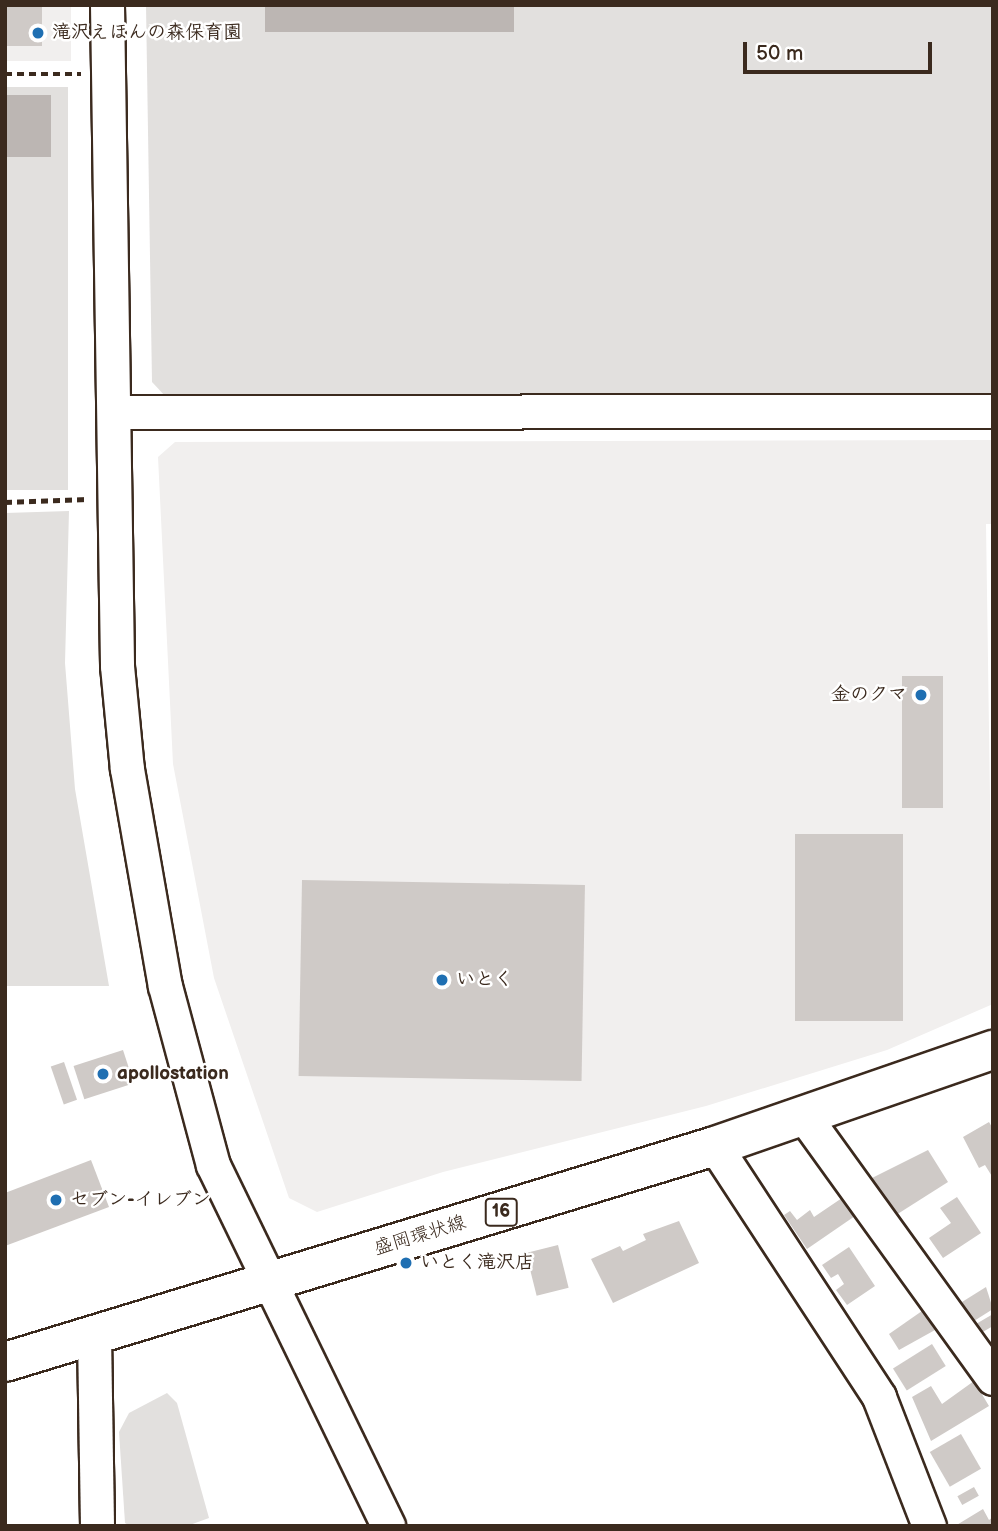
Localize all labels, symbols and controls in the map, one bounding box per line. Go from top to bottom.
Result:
place label: 滝沢えほんの森保育園 [52,22,242,44]
marker: 滝沢えほんの森保育園 [30,25,46,41]
scale bar [746,28,935,72]
text: 50 m [756,41,803,66]
place label: 金のクマ [831,684,907,706]
marker: 金のクマ [913,687,929,703]
place label: いとく [456,969,513,991]
marker: いとく [434,972,450,988]
place label: apollostation [117,1063,229,1085]
marker: apollostation [95,1066,111,1082]
place label: セブン-イレブン [70,1189,211,1211]
marker: セブン-イレブン [48,1192,64,1208]
road number: 16 [484,1198,518,1226]
street label: 盛岡環状線 [371,1211,469,1261]
place label: いとく滝沢店 [420,1252,534,1274]
marker: いとく滝沢店 [398,1255,414,1271]

